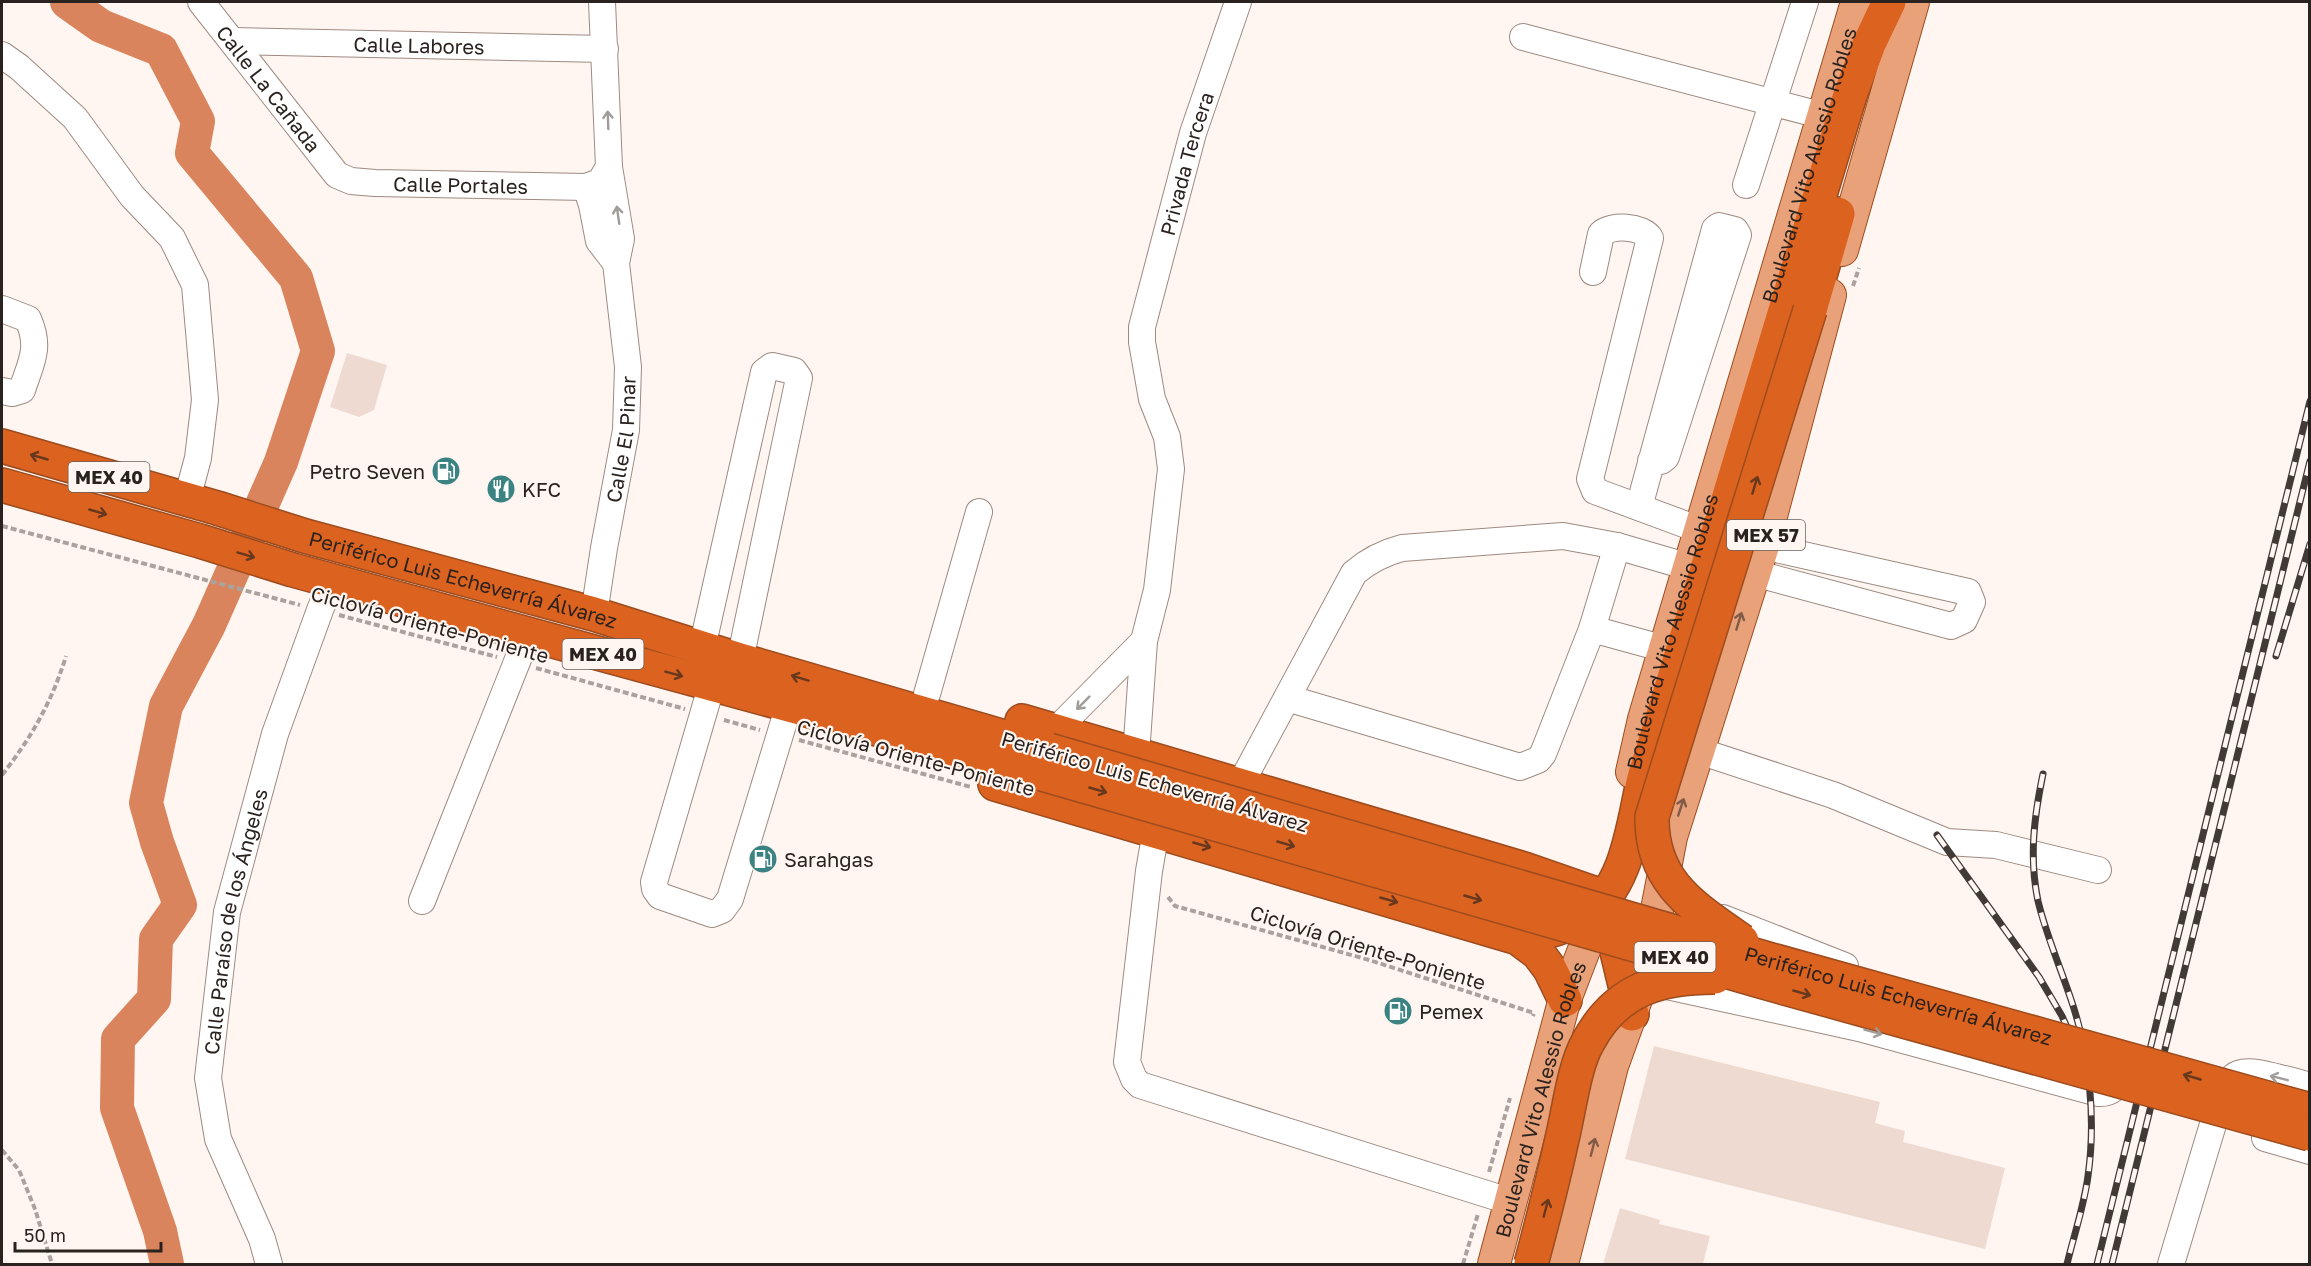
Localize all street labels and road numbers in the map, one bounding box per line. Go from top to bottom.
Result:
street label: Calle La Cañada [212,20,326,157]
street label: Boulevard Vito Alessio Robles [1756,25,1861,306]
street label: Calle Labores [353,32,485,58]
street label: Privada Tercera [1155,89,1218,238]
street label: Calle Portales [393,171,528,198]
street label: Calle El Pinar [601,375,640,505]
road number: MEX 40 [68,462,150,492]
street label: Boulevard Vito Alessio Robles [1621,491,1722,772]
road number: MEX 57 [1727,520,1805,550]
street label: Periférico Luis Echeverría Álvarez [307,526,620,633]
street label: Ciclovía Oriente-Poniente [308,581,552,667]
road number: MEX 40 [562,639,644,669]
street label: Ciclovía Oriente-Poniente [794,714,1038,800]
street label: Periférico Luis Echeverría Álvarez [999,726,1311,836]
street label: Calle Paraíso de los Ángeles [199,786,272,1056]
street label: Ciclovía Oriente-Poniente [1247,900,1489,994]
street label: Periférico Luis Echeverría Álvarez [1742,941,2055,1050]
road number: MEX 40 [1634,942,1716,972]
street label: Boulevard Vito Alessio Robles [1490,958,1591,1240]

